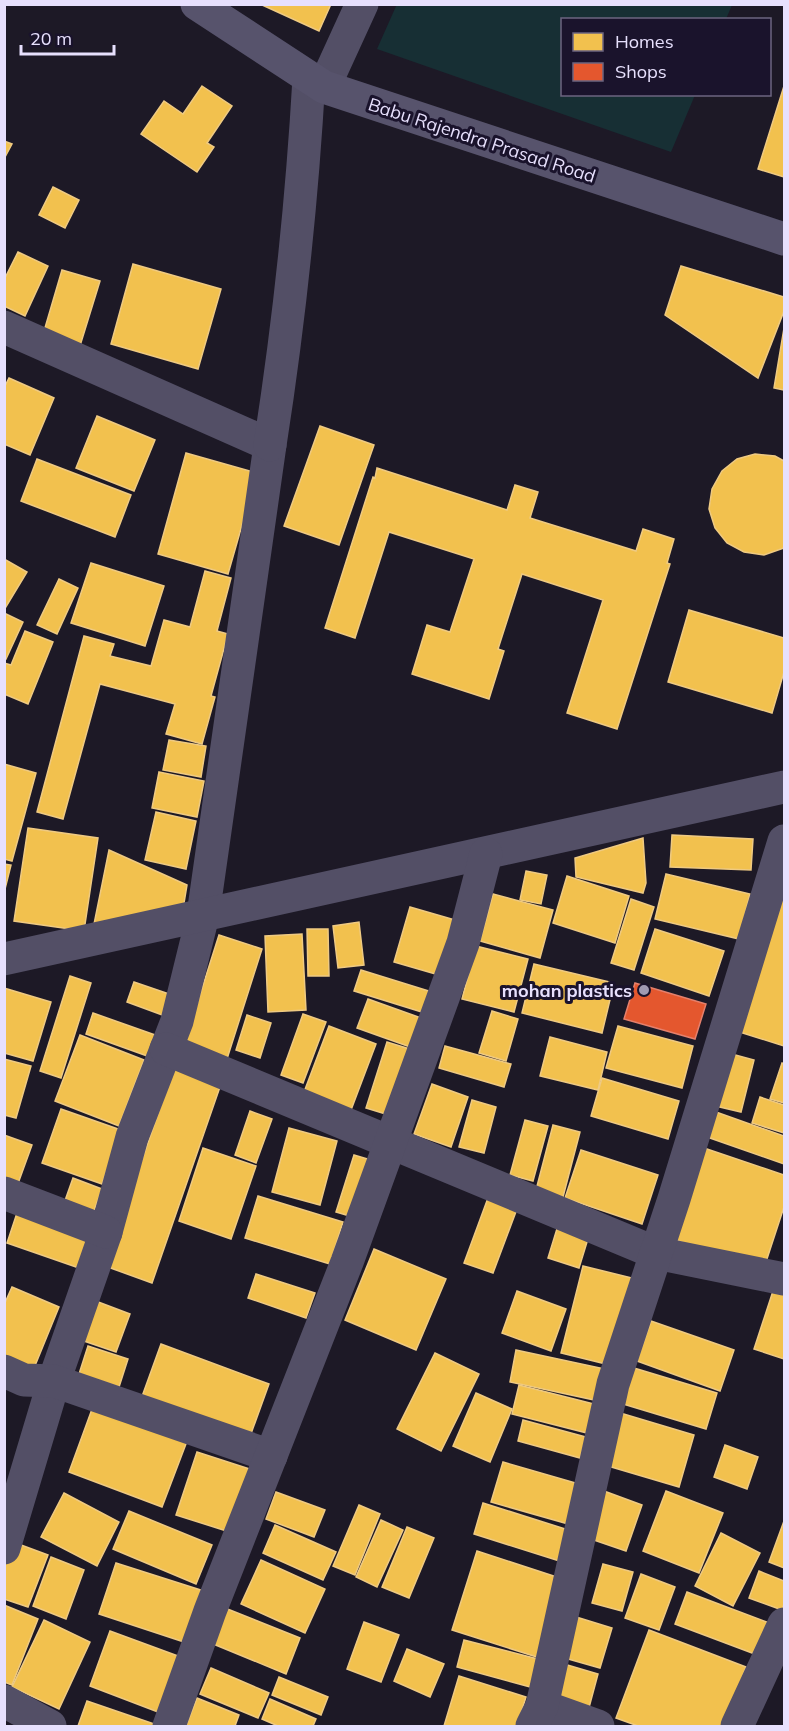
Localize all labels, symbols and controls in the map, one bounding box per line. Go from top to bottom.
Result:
scale bar [21,18,114,56]
legend [561,18,771,96]
text: 20 m [30,27,72,50]
text: Homes [615,30,674,53]
text: Shops [615,60,667,83]
street label: Babu Rajendra Prasad Road [365,92,599,188]
place label: mohan plastics [502,979,632,1002]
marker: mohan plastics [637,983,651,997]

